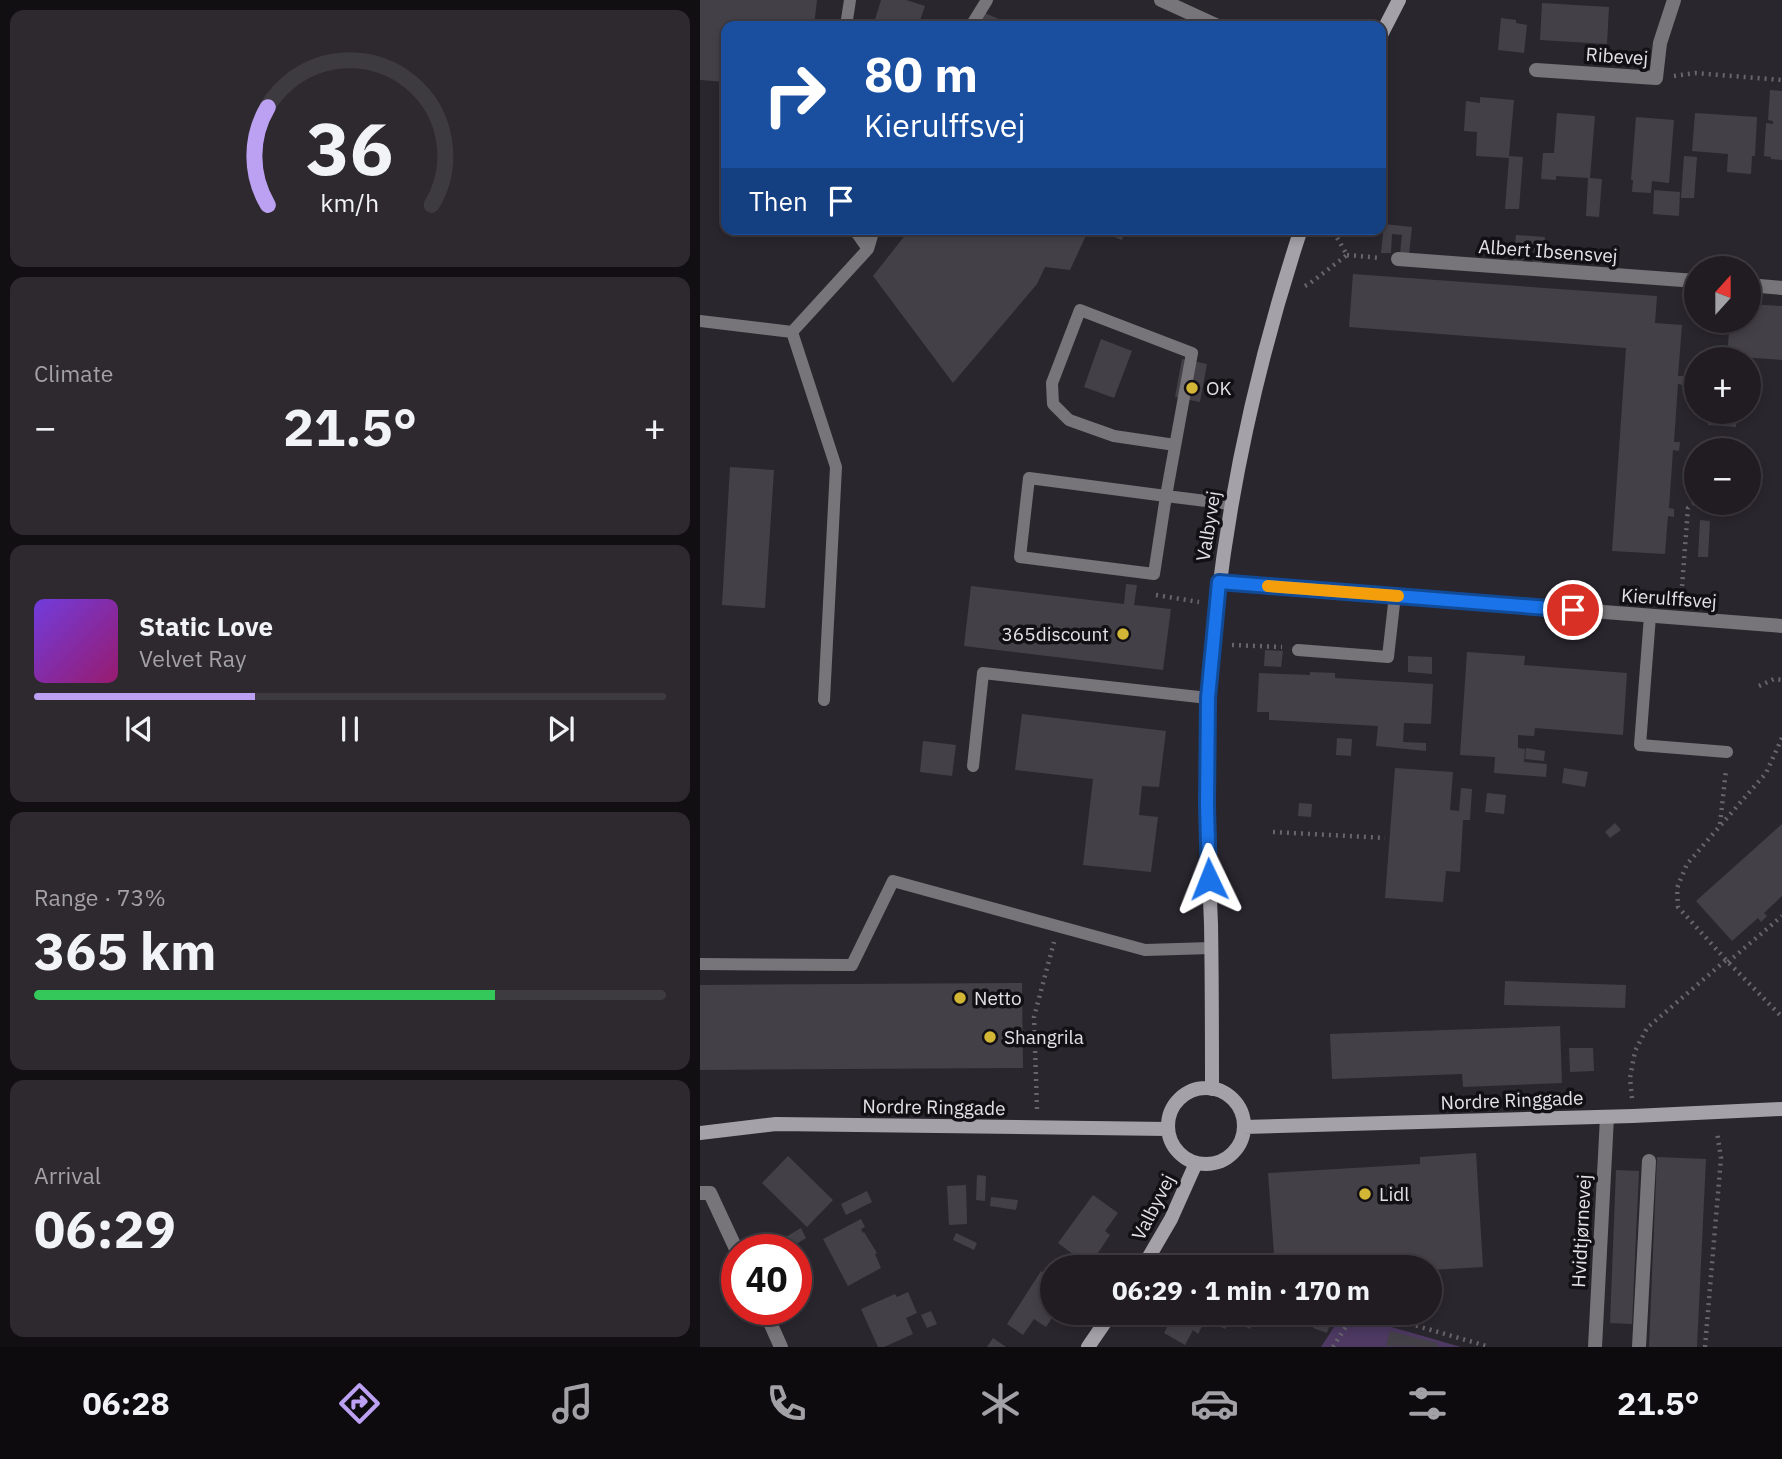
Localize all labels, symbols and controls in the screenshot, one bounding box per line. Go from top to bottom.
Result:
text: 80 m [864,42,978,105]
street label: Ribevej [1585,42,1649,70]
icon: right [749,49,840,140]
text: 36 [306,100,394,195]
text: Kierulffsvej [864,104,1025,146]
icon: arrive [822,182,860,220]
text: Then [749,184,808,218]
text: km/h [321,186,379,219]
street label: Albert Ibsensvej [1478,234,1618,268]
north arrow [1684,256,1760,332]
map controls [1684,256,1761,515]
button: + [1684,347,1761,424]
text: Climate [34,358,113,388]
place label: OK [1206,376,1232,400]
marker: OK [1184,380,1200,396]
text: 21.5° [283,393,417,460]
text: − [34,402,57,451]
text: + [643,402,666,451]
button: − [1684,438,1761,515]
street label: Valbyvej [1191,489,1225,563]
pin [1543,580,1603,640]
street label: Kierulffsvej [1620,583,1718,613]
icon: arrive [1554,591,1592,629]
text: Static Love [139,609,273,643]
place label: 365discount [1001,622,1109,646]
marker: 365discount [1115,626,1131,642]
text: Velvet Ray [139,643,246,673]
icon: previous [120,710,158,748]
icon: pause [331,710,369,748]
icon: next [542,710,580,748]
position arrow [1172,842,1246,916]
text: Range · 73% [34,882,166,912]
text: 365 km [34,917,216,984]
place label: Netto [974,986,1022,1010]
marker: Netto [952,990,968,1006]
place label: Shangrila [1004,1025,1084,1049]
marker: Shangrila [982,1029,998,1045]
street label: Nordre Ringgade [1440,1086,1584,1114]
street label: Nordre Ringgade [862,1094,1006,1120]
text: Arrival [34,1160,101,1190]
street label: Valbyvej [1126,1170,1180,1244]
street label: Hvidtjørnevej [1566,1174,1596,1288]
place label: Lidl [1379,1182,1409,1206]
marker: Lidl [1357,1186,1373,1202]
text: 06:29 [34,1195,176,1262]
speed limit sign: 40 [721,1234,812,1325]
text: 06:29 · 1 min · 170 m [1112,1273,1370,1307]
icon: directions [335,1379,384,1428]
icon: music [548,1379,597,1428]
icon: phone [762,1379,811,1428]
icon: climate [976,1379,1025,1428]
icon: car [1190,1379,1239,1428]
icon: filters [1403,1379,1452,1428]
text: 06:28 [82,1382,170,1424]
text: 21.5° [1617,1382,1700,1424]

